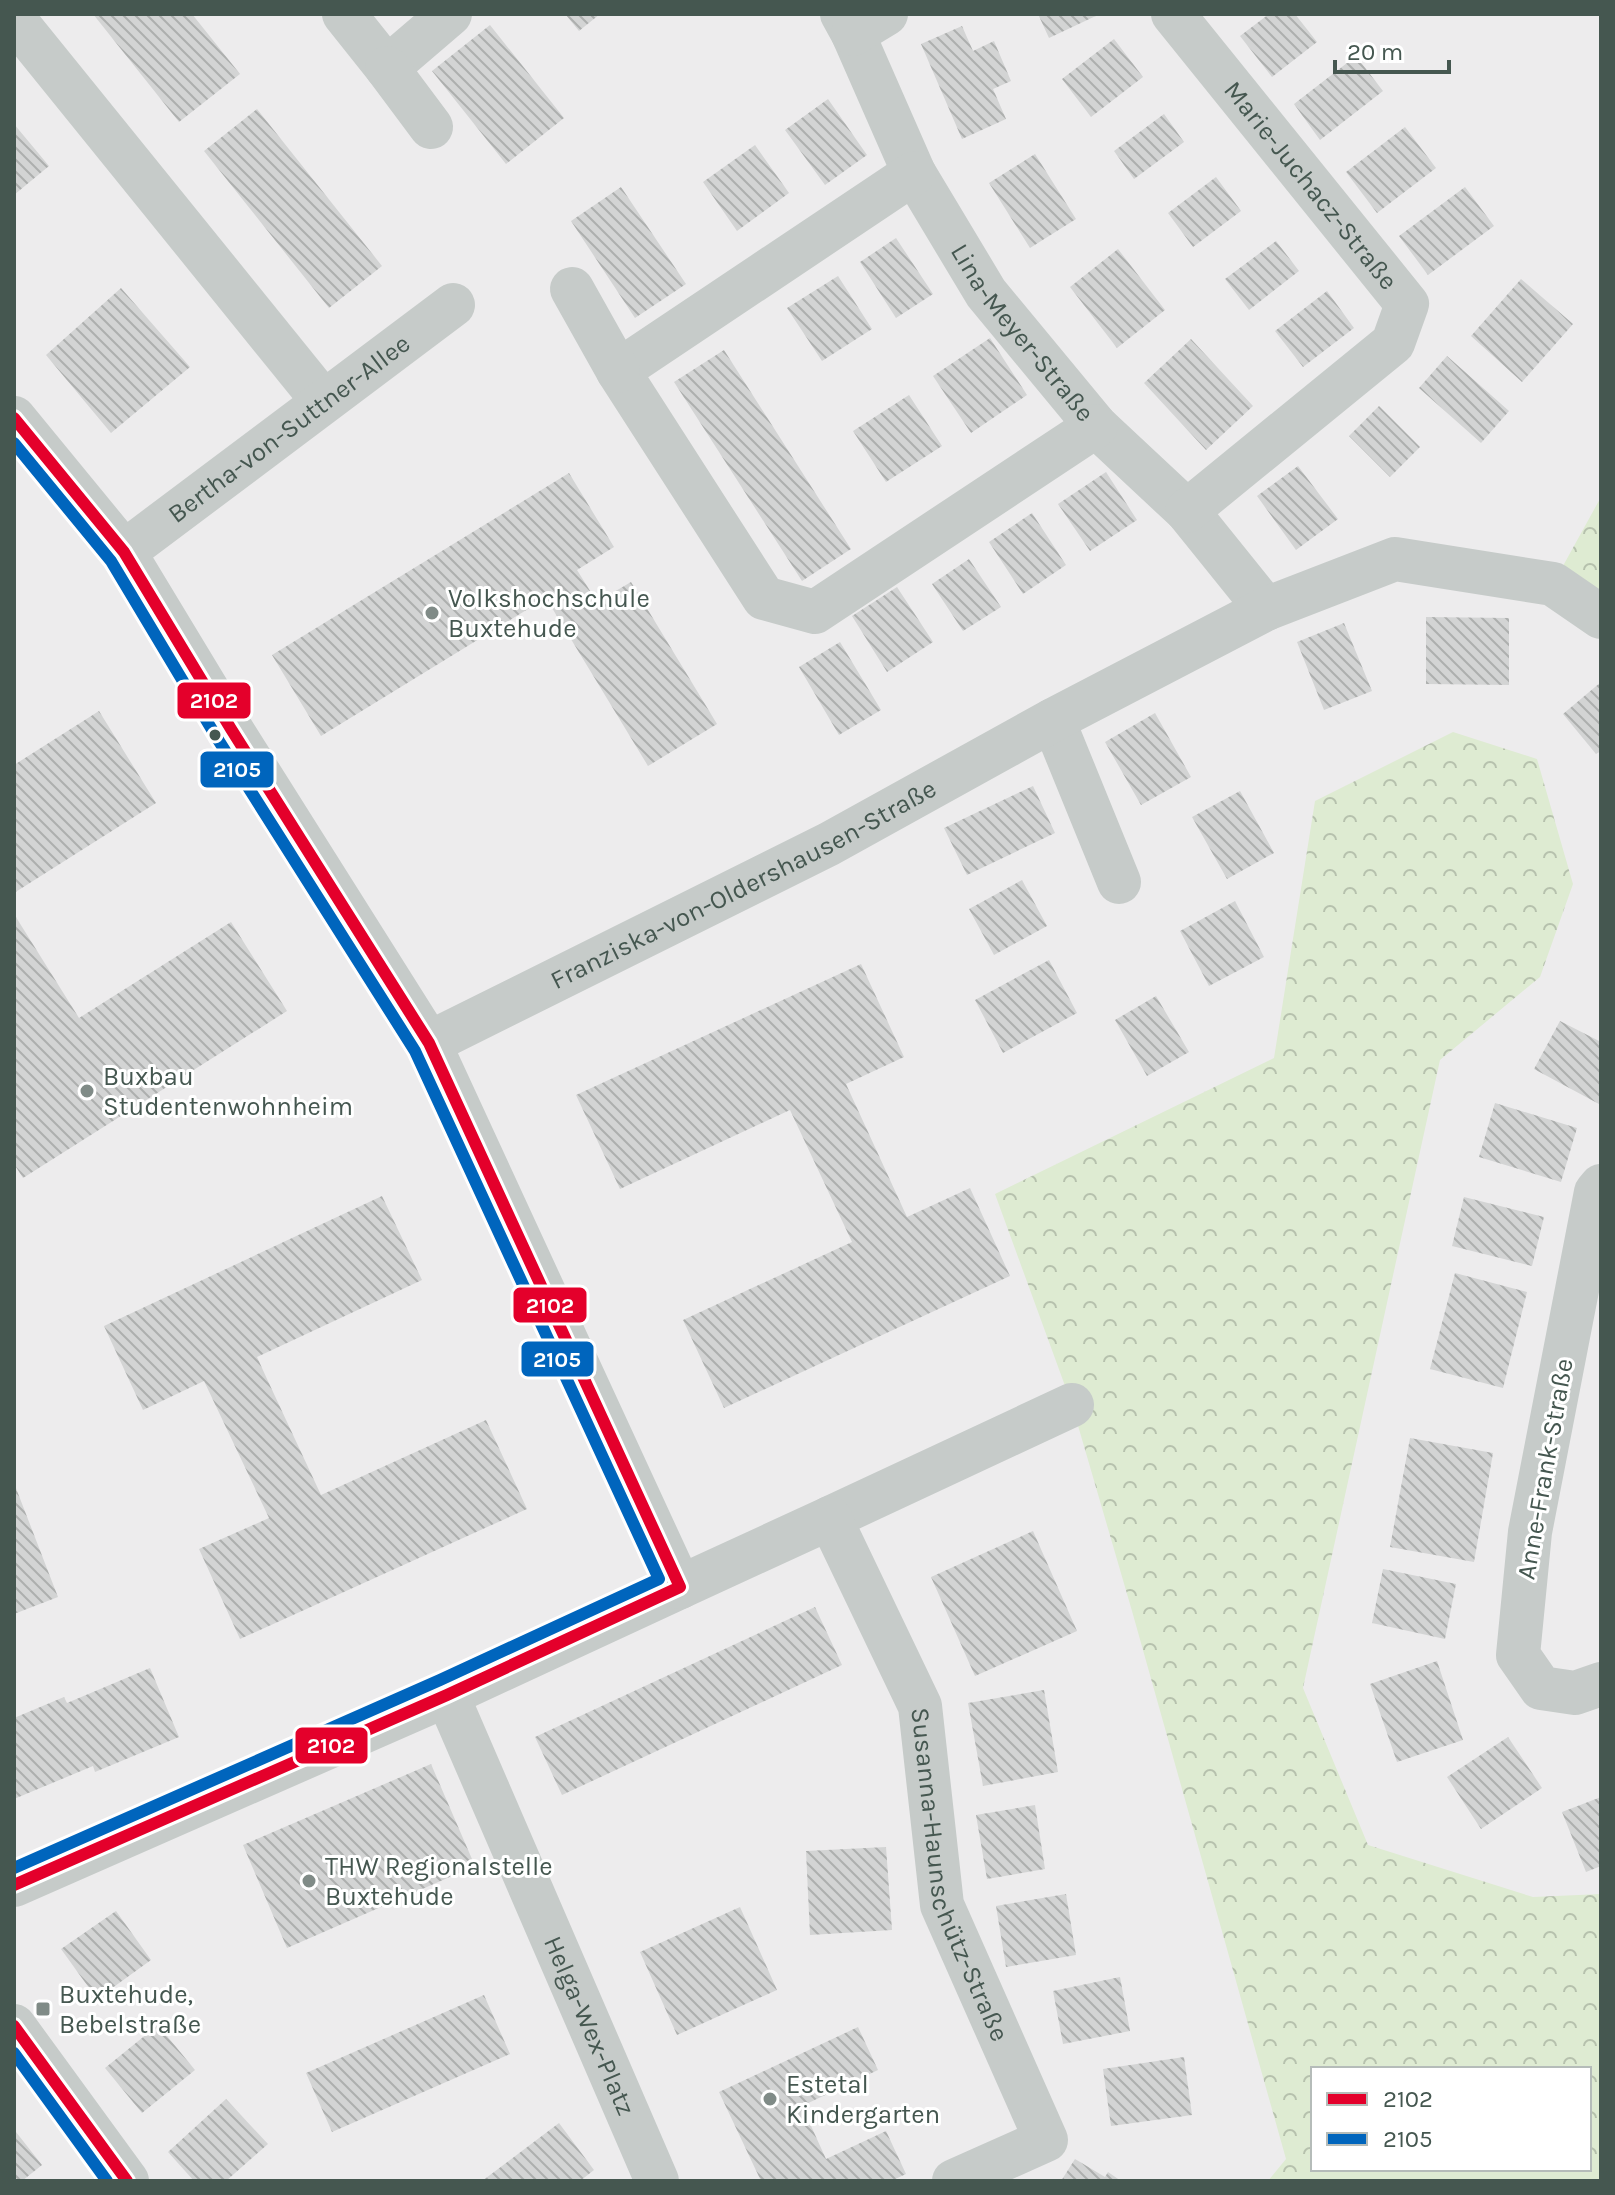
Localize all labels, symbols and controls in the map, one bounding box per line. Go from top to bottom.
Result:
scale bar [1335,24,1449,74]
text: 20 m [1347,38,1403,66]
street label: Marie-Juchacz-Straße [1218,75,1405,296]
street label: Lina-Meyer-Straße [944,238,1101,428]
street label: Bertha-von-Suttner-Allee [162,327,416,529]
place label: Volkshochschule Buxtehude [448,583,650,644]
marker: Volkshochschule Buxtehude [423,604,441,622]
line badge: 2102 [176,681,252,720]
text: 2102 [190,688,238,714]
unlabelled marker [207,727,223,743]
line badge: 2105 [199,750,275,789]
text: 2105 [213,757,261,783]
street label: Franziska-von-Oldershausen-Straße [545,772,941,996]
place label: Buxbau Studentenwohnheim [103,1061,353,1122]
marker: Buxbau Studentenwohnheim [78,1082,96,1100]
line badge: 2102 [512,1286,588,1324]
text: 2102 [526,1293,574,1319]
line badge: 2105 [520,1340,595,1378]
text: 2105 [533,1347,581,1373]
street label: Anne-Frank-Straße [1510,1356,1580,1582]
street label: Susanna-Haunschütz-Straße [905,1706,1016,2046]
line badge: 2102 [294,1726,369,1765]
text: 2102 [307,1733,355,1759]
place label: THW Regionalstelle Buxtehude [325,1851,553,1912]
marker: THW Regionalstelle Buxtehude [300,1872,318,1890]
street label: Helga-Wex-Platz [537,1931,642,2120]
place label: Buxtehude, Bebelstraße [59,1979,201,2040]
marker: Buxtehude, Bebelstraße [34,2000,52,2018]
legend [1311,2067,1591,2171]
place label: Estetal Kindergarten [786,2069,940,2130]
text: 2102 [1383,2085,1433,2113]
marker: Estetal Kindergarten [761,2090,779,2108]
text: 2105 [1383,2125,1433,2153]

